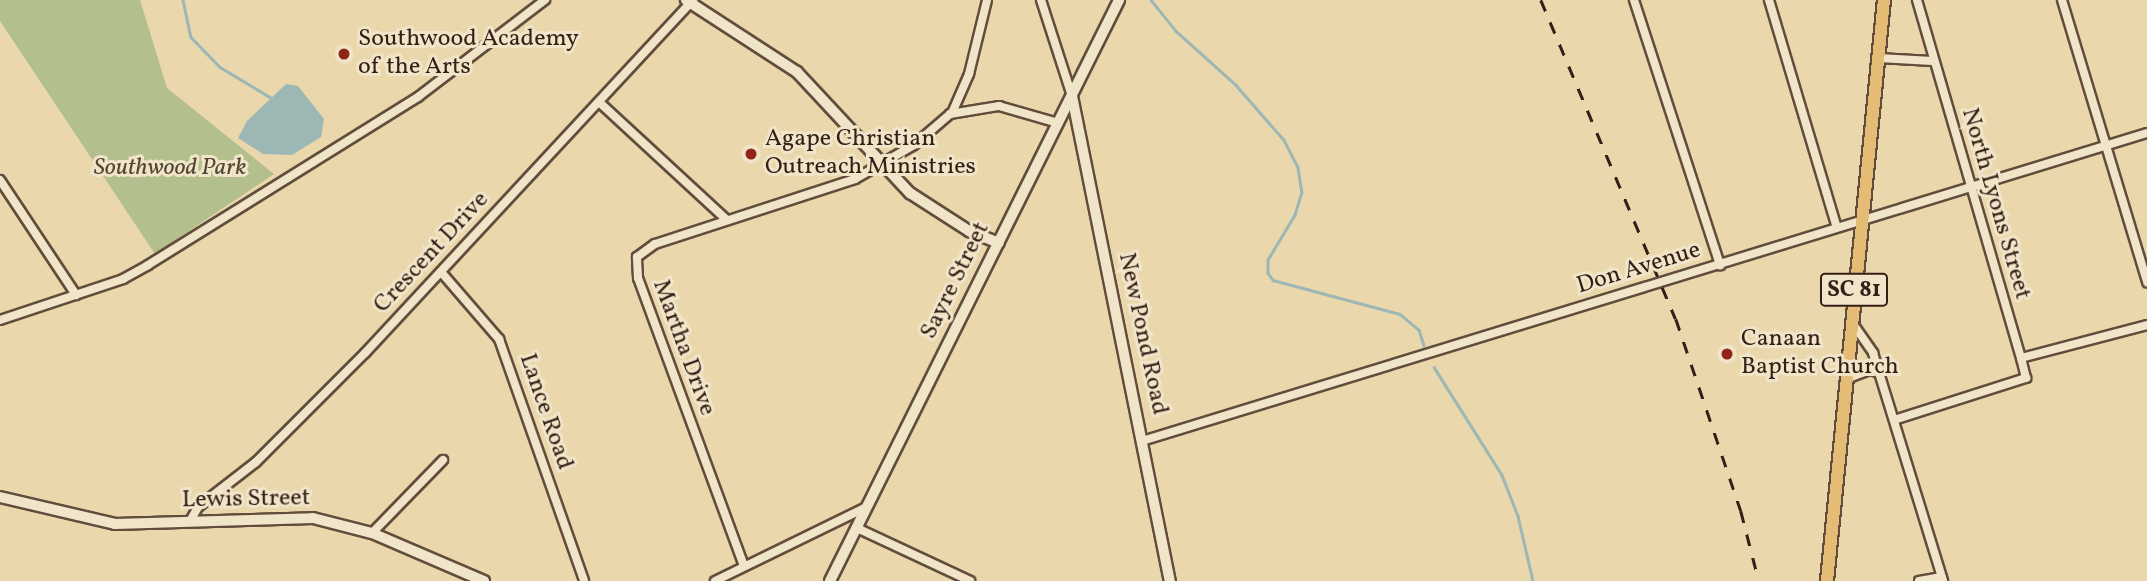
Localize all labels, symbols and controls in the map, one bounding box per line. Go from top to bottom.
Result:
place label: Southwood Academy of the Arts [358,26,579,82]
marker: Southwood Academy of the Arts [336,46,352,62]
street label: North Lyons Street [1954,105,2036,303]
place label: Agape Christian Outreach Ministries [765,126,976,182]
marker: Agape Christian Outreach Ministries [743,146,759,162]
park label: Southwood Park [94,155,246,183]
street label: Crescent Drive [368,186,496,320]
street label: Sayre Street [915,218,997,344]
street label: Don Avenue [1574,237,1704,301]
street label: New Pond Road [1111,250,1173,418]
road number: SC 81 [1819,270,1889,310]
street label: Martha Drive [645,276,721,420]
place label: Canaan Baptist Church [1741,326,1899,382]
marker: Canaan Baptist Church [1719,346,1735,362]
street label: Lance Road [512,350,578,474]
street label: Lewis Street [182,484,310,516]

